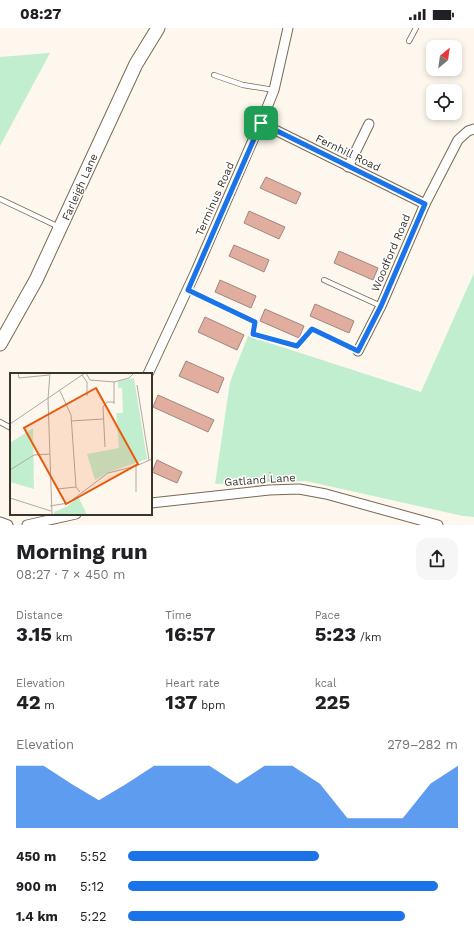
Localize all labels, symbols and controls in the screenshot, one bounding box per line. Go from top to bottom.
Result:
text: 08:27 [20,5,61,23]
north arrow [426,40,462,76]
map controls [426,40,462,120]
button: locate [426,84,462,120]
pin [244,106,278,140]
icon: arrive [250,112,272,134]
street label: Fernhill Road [313,132,383,174]
street label: Farleigh Lane [59,152,101,222]
street label: Terminus Road [193,160,237,238]
street label: Woodford Road [369,212,413,294]
inset map [10,373,152,515]
street label: Gatland Lane [224,471,296,489]
button: share [416,538,458,580]
text: Morning run [16,539,148,564]
text: 08:27 · 7 × 450 m [16,567,126,582]
text: Distance [16,609,63,622]
text: Time [165,609,192,622]
text: Pace [315,609,340,622]
text: 3.15 [16,622,52,646]
text: 16:57 [165,622,216,646]
text: 5:23 [315,622,356,646]
text: km [52,631,72,644]
text: /km [356,631,381,644]
text: Elevation [16,677,65,690]
text: Heart rate [165,677,220,690]
text: kcal [315,677,336,690]
text: 42 [16,690,41,714]
text: 137 [165,690,197,714]
text: 225 [315,690,350,714]
text: m [41,699,55,712]
text: bpm [197,699,225,712]
text: Elevation [16,737,74,752]
text: 279–282 m [387,737,458,752]
text: 450 m [16,849,56,864]
text: 5:52 [80,849,107,864]
text: 900 m [16,879,57,894]
text: 5:12 [80,879,104,894]
text: 1.4 km [16,909,58,924]
text: 5:22 [80,909,107,924]

